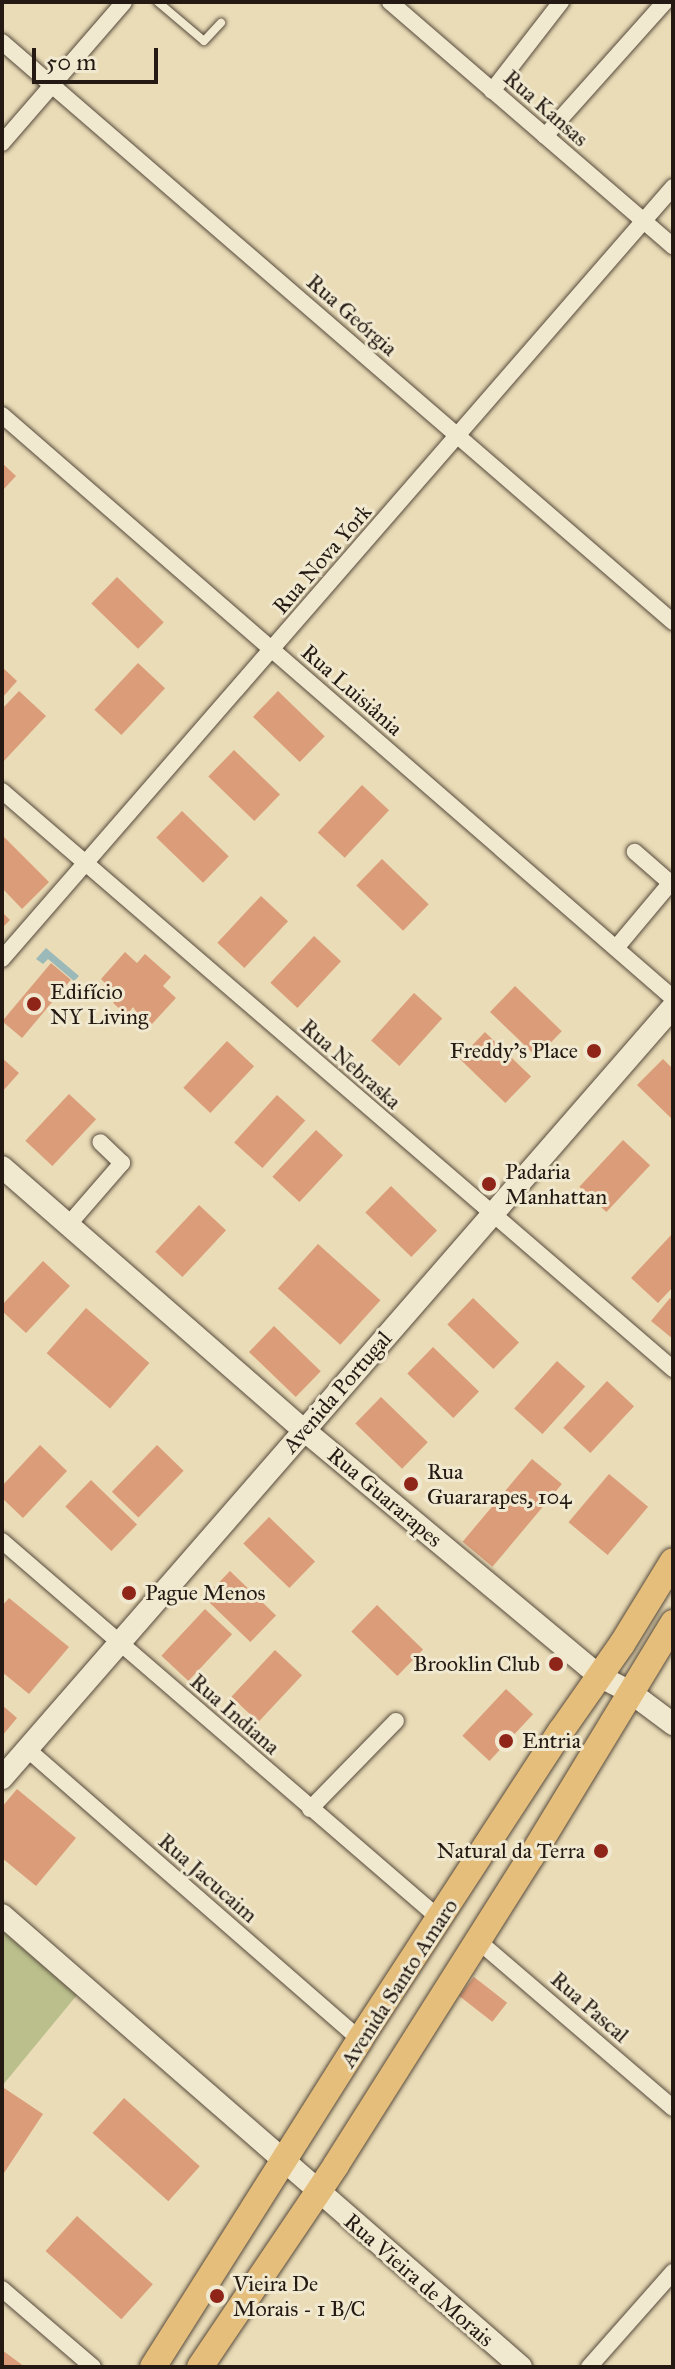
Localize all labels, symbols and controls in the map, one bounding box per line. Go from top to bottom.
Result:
scale bar [36,32,162,82]
text: 50 m [46,47,96,77]
street label: Rua Kansas [498,64,594,152]
street label: Rua Geórgia [301,269,403,361]
street label: Rua Nova York [267,499,377,619]
street label: Rua Luisiânia [296,639,408,741]
place label: Edifício NY Living [50,978,148,1030]
marker: Edifício NY Living [25,995,43,1013]
street label: Rua Nebraska [296,1013,406,1115]
place label: Freddy's Place [450,1038,578,1064]
marker: Freddy's Place [585,1042,603,1060]
place label: Padaria Manhattan [505,1158,607,1210]
marker: Padaria Manhattan [480,1175,498,1193]
street label: Avenida Portugal [277,1326,397,1458]
street label: Rua Guararapes [322,1441,448,1553]
place label: Rua Guararapes, 104 [427,1458,571,1510]
marker: Rua Guararapes, 104 [402,1475,420,1493]
place label: Pague Menos [145,1580,265,1606]
marker: Pague Menos [120,1584,138,1602]
place label: Brooklin Club [413,1651,540,1677]
marker: Brooklin Club [547,1655,565,1673]
street label: Rua Indiana [185,1668,285,1760]
place label: Entria [522,1728,581,1754]
marker: Entria [497,1732,515,1750]
street label: Rua Jacucaim [153,1828,263,1928]
place label: Natural da Terra [436,1838,585,1864]
marker: Natural da Terra [592,1842,610,1860]
street label: Avenida Santo Amaro [335,1894,463,2072]
street label: Rua Pascal [545,1966,635,2048]
street label: Rua Vieira de Morais [339,2208,499,2352]
place label: Vieira De Morais - 1 B/C [233,2270,366,2322]
marker: Vieira De Morais - 1 B/C [208,2287,226,2305]

